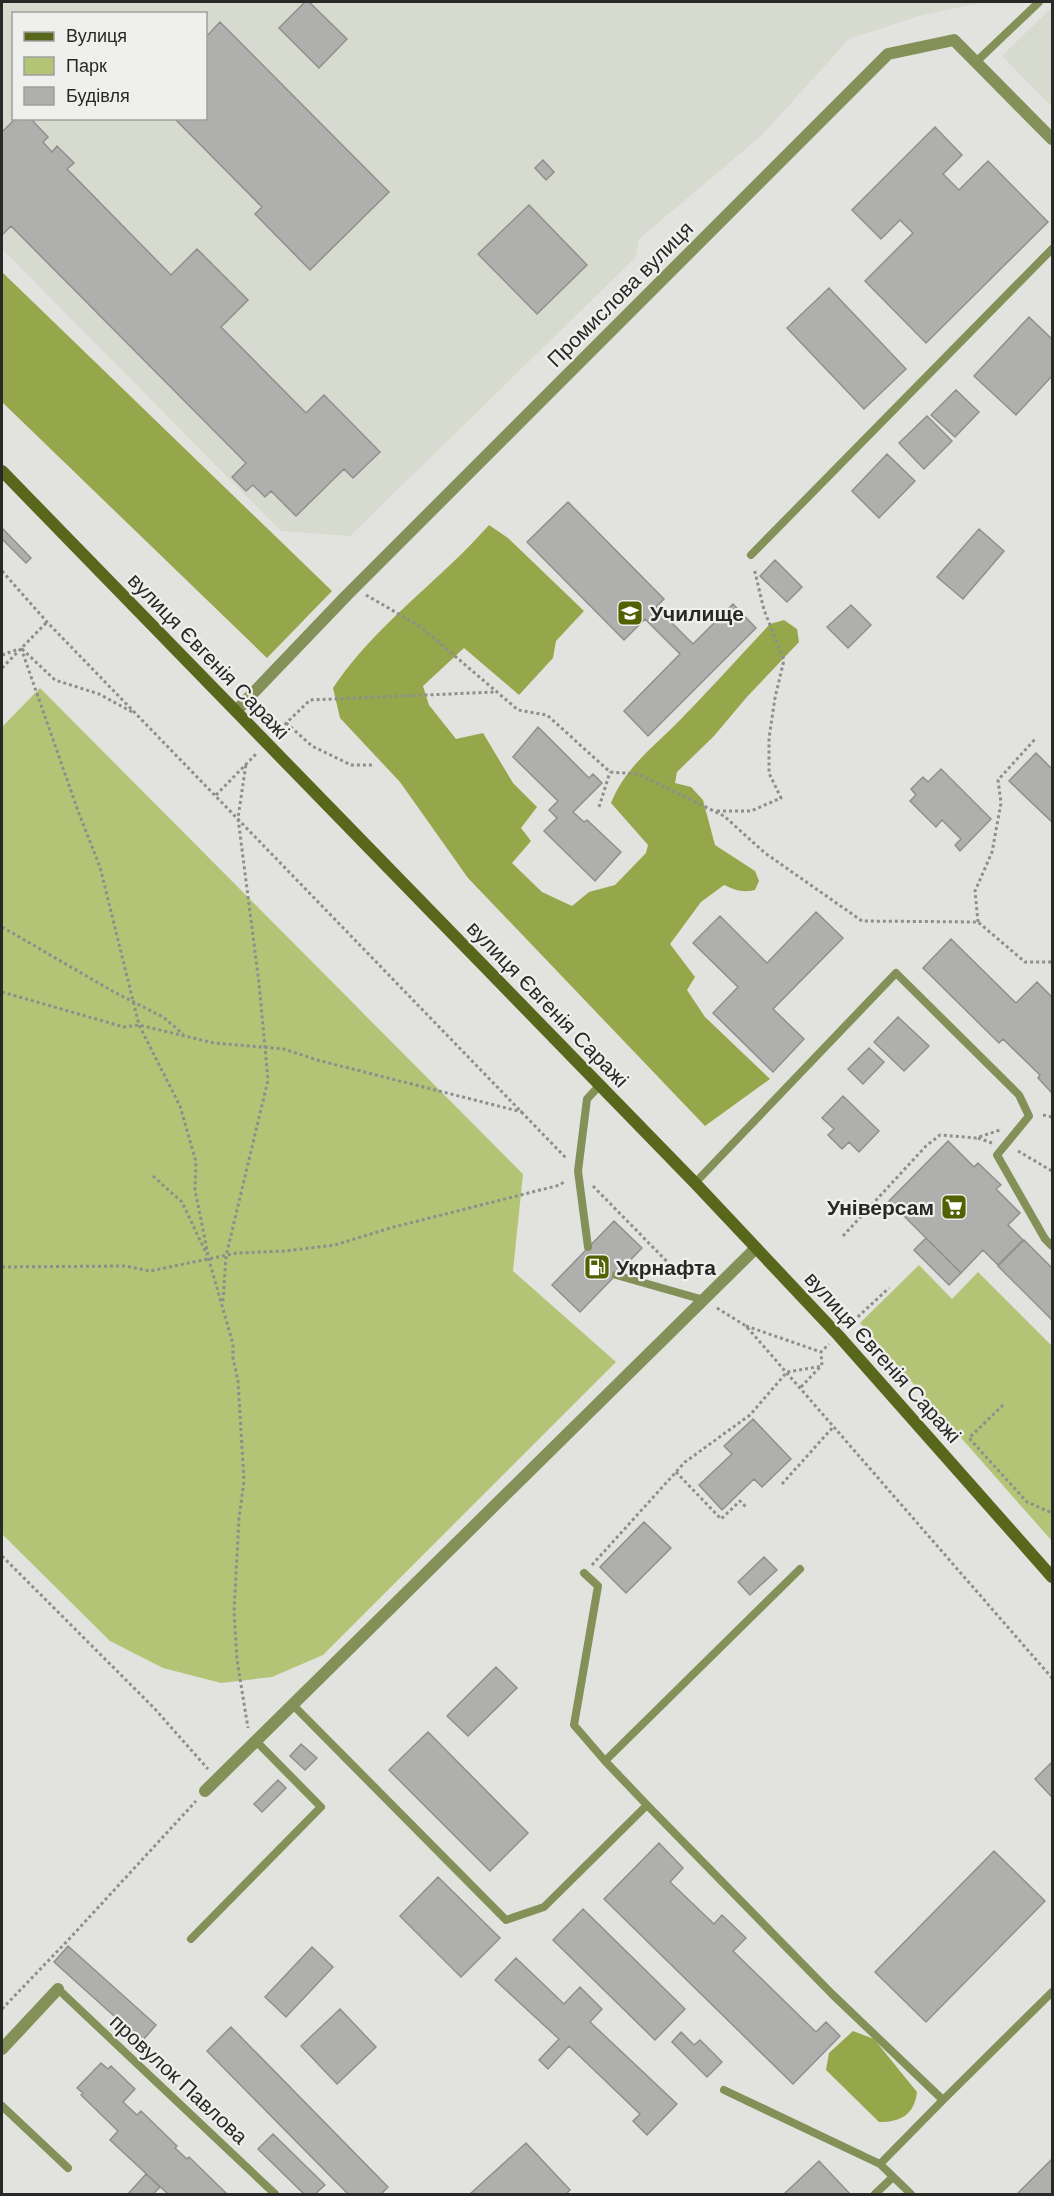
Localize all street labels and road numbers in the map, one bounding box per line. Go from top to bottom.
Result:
street label: Промислова вулиця [543,217,697,371]
street label: вулиця Євгенія Саражі [124,568,294,744]
street label: вулиця Євгенія Саражі [463,916,633,1092]
street label: вулиця Євгенія Саражі [800,1267,966,1447]
street label: провулок Павлова [106,2010,252,2149]

